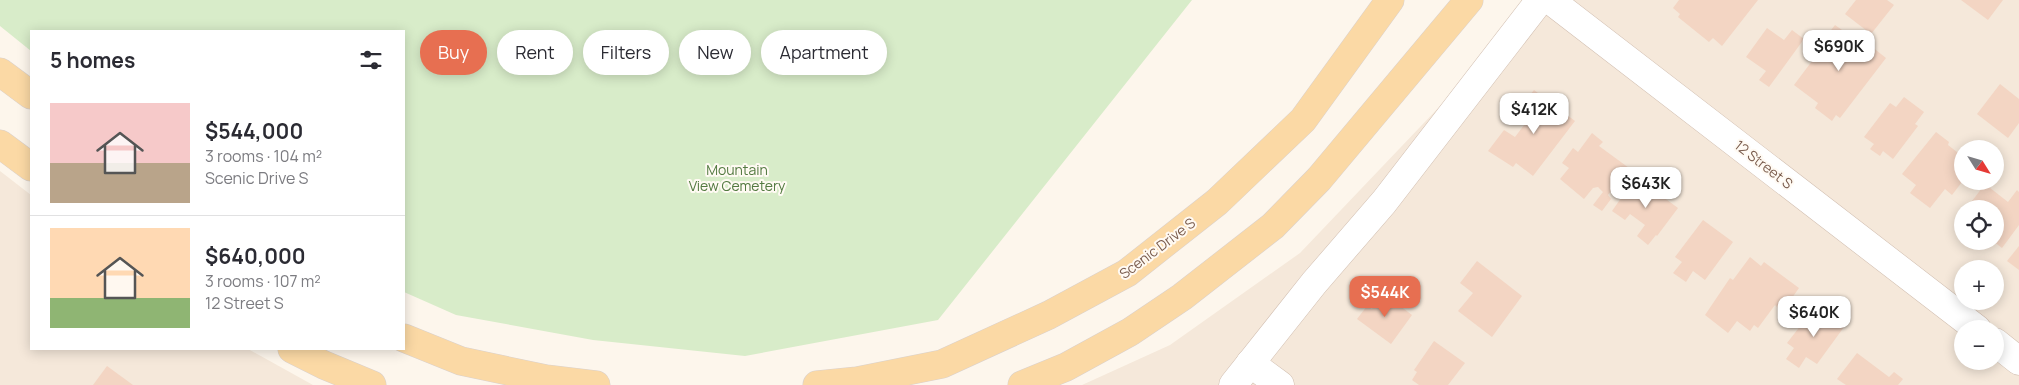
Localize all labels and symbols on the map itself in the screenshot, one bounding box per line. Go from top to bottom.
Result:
pin: $690K [1804,30,1874,72]
pin: $412K [1499,92,1569,135]
street label: 12 Street S [1731,135,1797,193]
north arrow [1954,140,2004,190]
park label: Mountain View Cemetery [689,160,786,195]
pin: $643K [1611,166,1681,209]
street label: Scenic Drive S [1115,213,1199,283]
pin: $544K [1350,276,1420,318]
pin: $640K [1779,296,1849,338]

